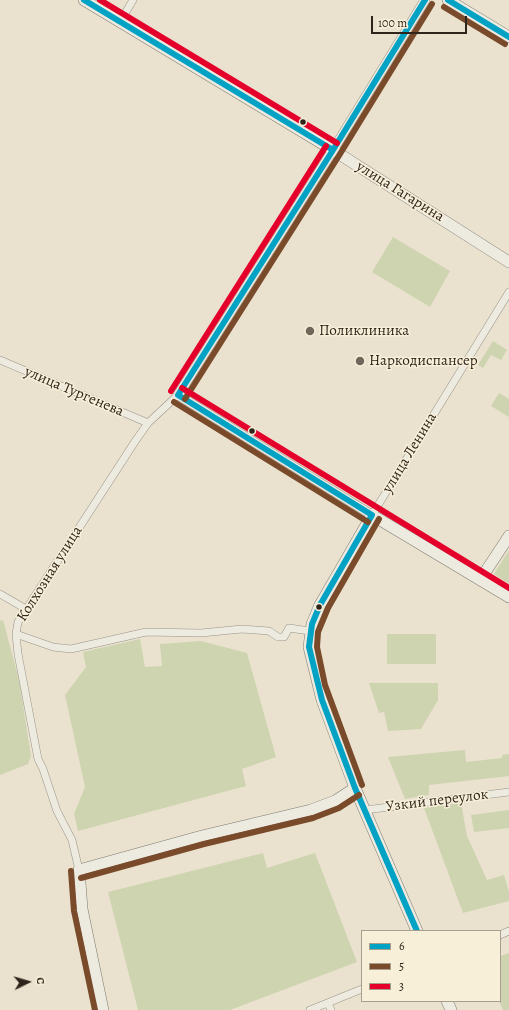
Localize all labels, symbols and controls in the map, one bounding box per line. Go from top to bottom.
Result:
scale bar [373,8,469,34]
text: 100 m [378,15,407,31]
unlabelled marker [298,117,308,127]
street label: улица Гагарина [353,158,447,226]
place label: Поликлиника [319,322,409,340]
marker: Поликлиника [304,325,316,337]
place label: Наркодиспансер [369,352,478,370]
marker: Наркодиспансер [354,355,366,367]
street label: улица Тургенева [22,363,126,421]
street label: улица Ленина [379,409,441,497]
unlabelled marker [247,426,257,436]
street label: Колхозная улица [13,523,87,625]
unlabelled marker [314,602,324,612]
street label: Узкий переулок [385,786,489,816]
legend [361,930,501,1002]
text: 6 [399,938,405,954]
text: 5 [399,958,404,974]
north arrow [8,962,48,1002]
text: С [33,977,48,985]
text: 3 [399,978,404,994]

